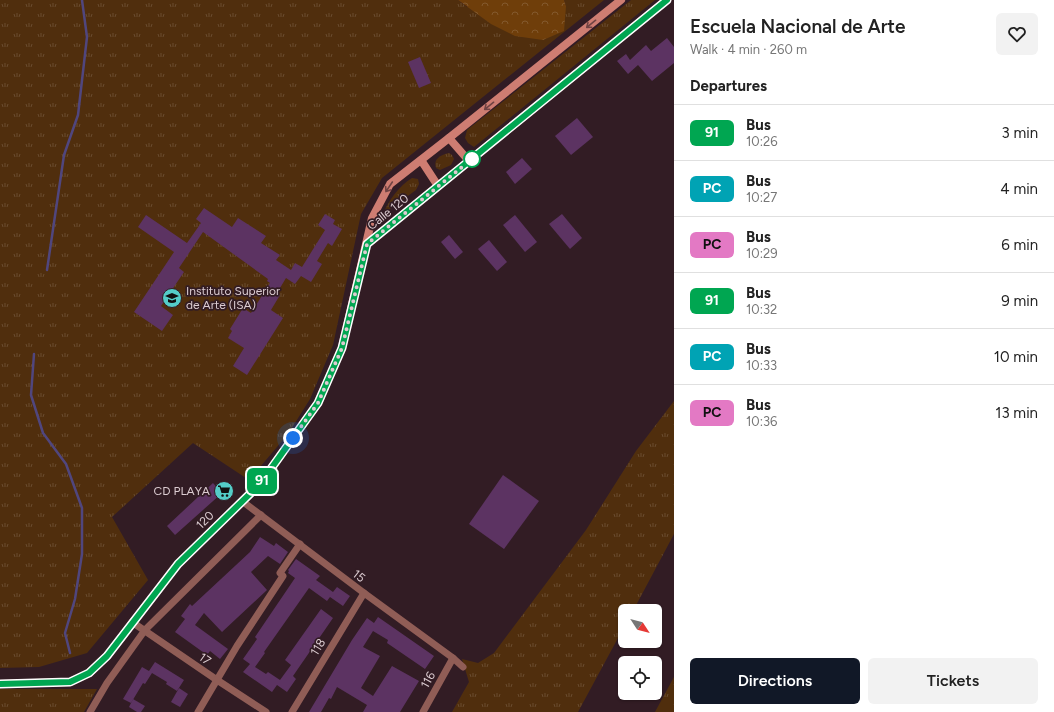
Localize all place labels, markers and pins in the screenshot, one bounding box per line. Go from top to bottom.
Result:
unlabelled marker [463,150,481,168]
place label: Instituto Superior de Arte (ISA) [186,284,280,312]
school or university icon: Instituto Superior de Arte (ISA) [161,287,183,309]
supermarket icon: CD PLAYA [213,480,235,502]
place label: CD PLAYA [154,484,210,498]

